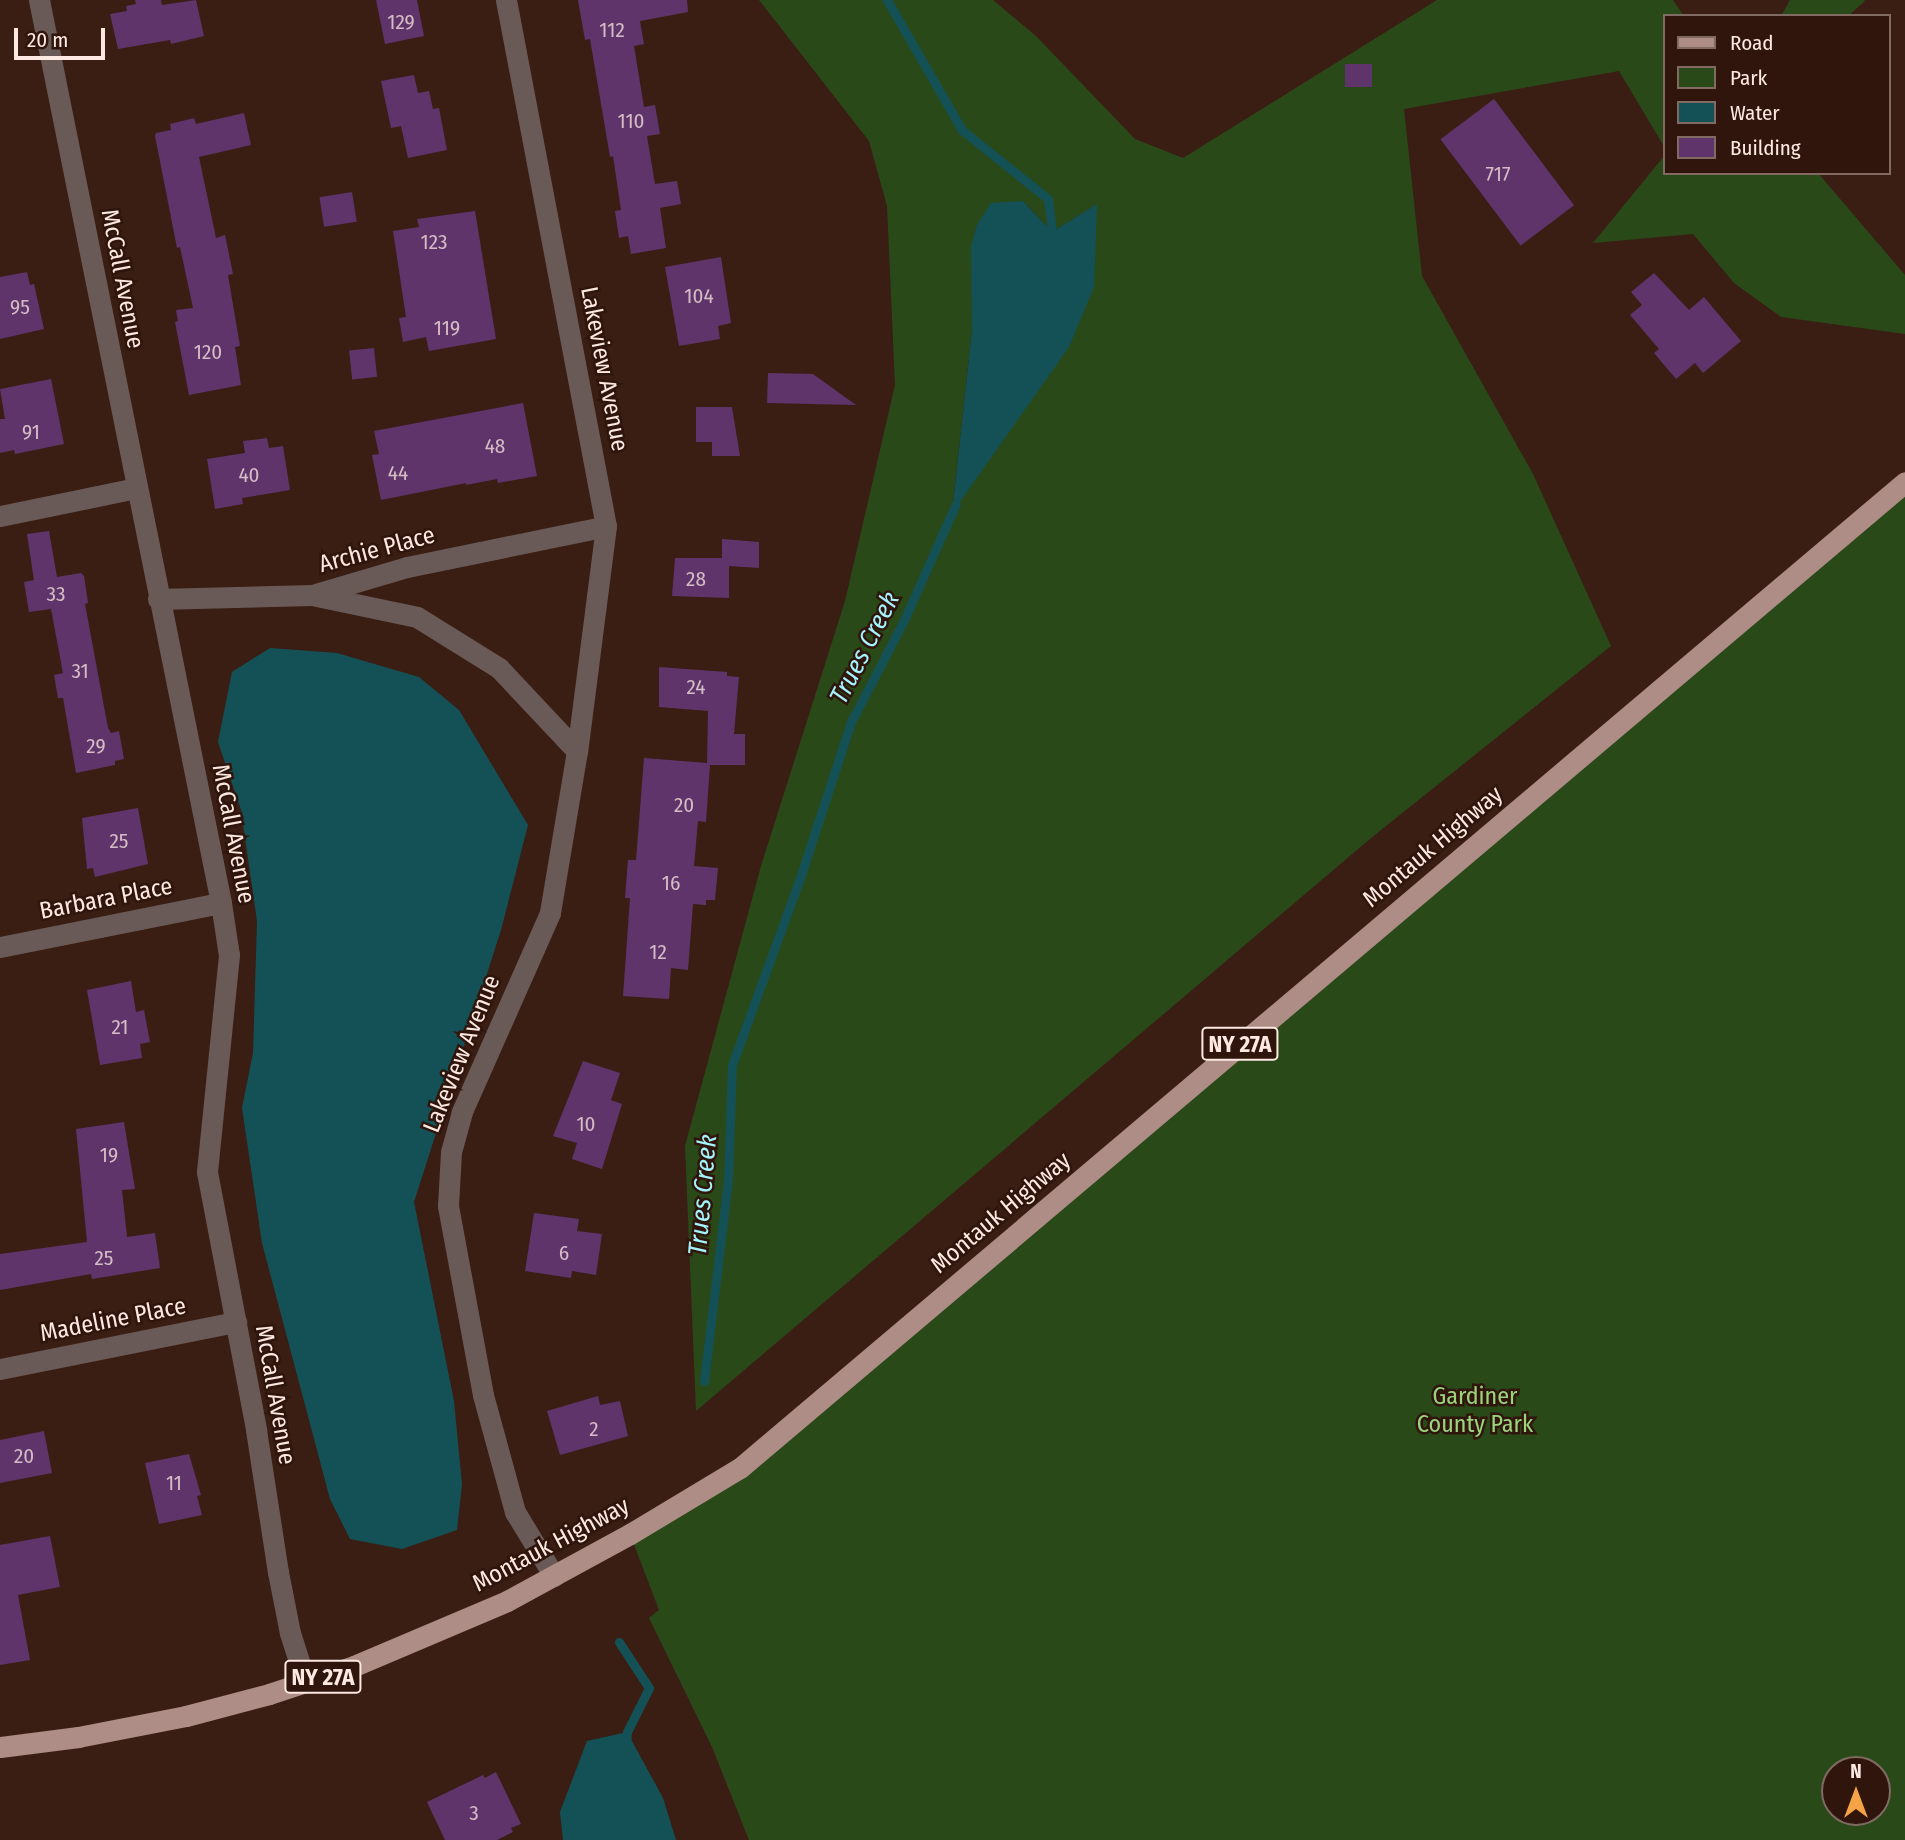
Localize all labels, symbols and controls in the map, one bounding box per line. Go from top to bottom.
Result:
house number: 129 [387,9,415,35]
scale bar [18,14,108,58]
legend [1664,14,1891,175]
house number: 112 [599,17,625,43]
text: 20 m [27,27,68,53]
text: Road [1730,30,1774,56]
text: Park [1730,65,1767,91]
text: Water [1730,100,1780,126]
house number: 110 [617,108,645,134]
text: Building [1730,135,1801,161]
house number: 717 [1486,161,1510,187]
street label: McCall Avenue [94,207,150,351]
house number: 123 [421,229,447,255]
house number: 104 [684,283,714,309]
street label: Lakeview Avenue [574,284,634,454]
house number: 95 [10,294,30,320]
house number: 119 [434,315,460,341]
house number: 120 [194,339,222,365]
house number: 91 [22,419,40,445]
house number: 48 [485,433,505,459]
house number: 44 [388,460,408,486]
house number: 40 [238,462,260,488]
street label: Archie Place [316,521,438,579]
house number: 28 [686,566,706,592]
house number: 33 [47,581,65,607]
water label: Trues Creek [824,587,906,709]
house number: 31 [71,658,89,684]
house number: 24 [686,674,706,700]
house number: 29 [86,733,106,759]
street label: McCall Avenue [205,762,261,906]
street label: Montauk Highway [1357,780,1509,914]
house number: 20 [674,792,694,818]
house number: 25 [110,828,128,854]
house number: 16 [662,870,680,896]
street label: Barbara Place [37,872,175,926]
house number: 12 [649,939,667,965]
street label: Lakeview Avenue [417,971,507,1137]
house number: 21 [112,1014,128,1040]
road number: NY 27A [1200,1024,1280,1064]
house number: 10 [576,1111,596,1137]
water label: Trues Creek [682,1133,724,1257]
house number: 19 [100,1142,118,1168]
street label: Montauk Highway [925,1146,1077,1280]
house number: 6 [559,1240,569,1266]
house number: 25 [95,1245,113,1271]
street label: Madeline Place [38,1292,188,1348]
street label: McCall Avenue [249,1323,301,1467]
park label: Gardiner County Park [1417,1383,1533,1439]
house number: 2 [589,1416,599,1442]
house number: 20 [14,1443,34,1469]
house number: 11 [166,1470,182,1496]
street label: Montauk Highway [468,1492,634,1598]
road number: NY 27A [283,1658,363,1696]
north arrow [1821,1756,1891,1826]
text: N [1850,1760,1862,1783]
house number: 3 [469,1800,479,1826]

